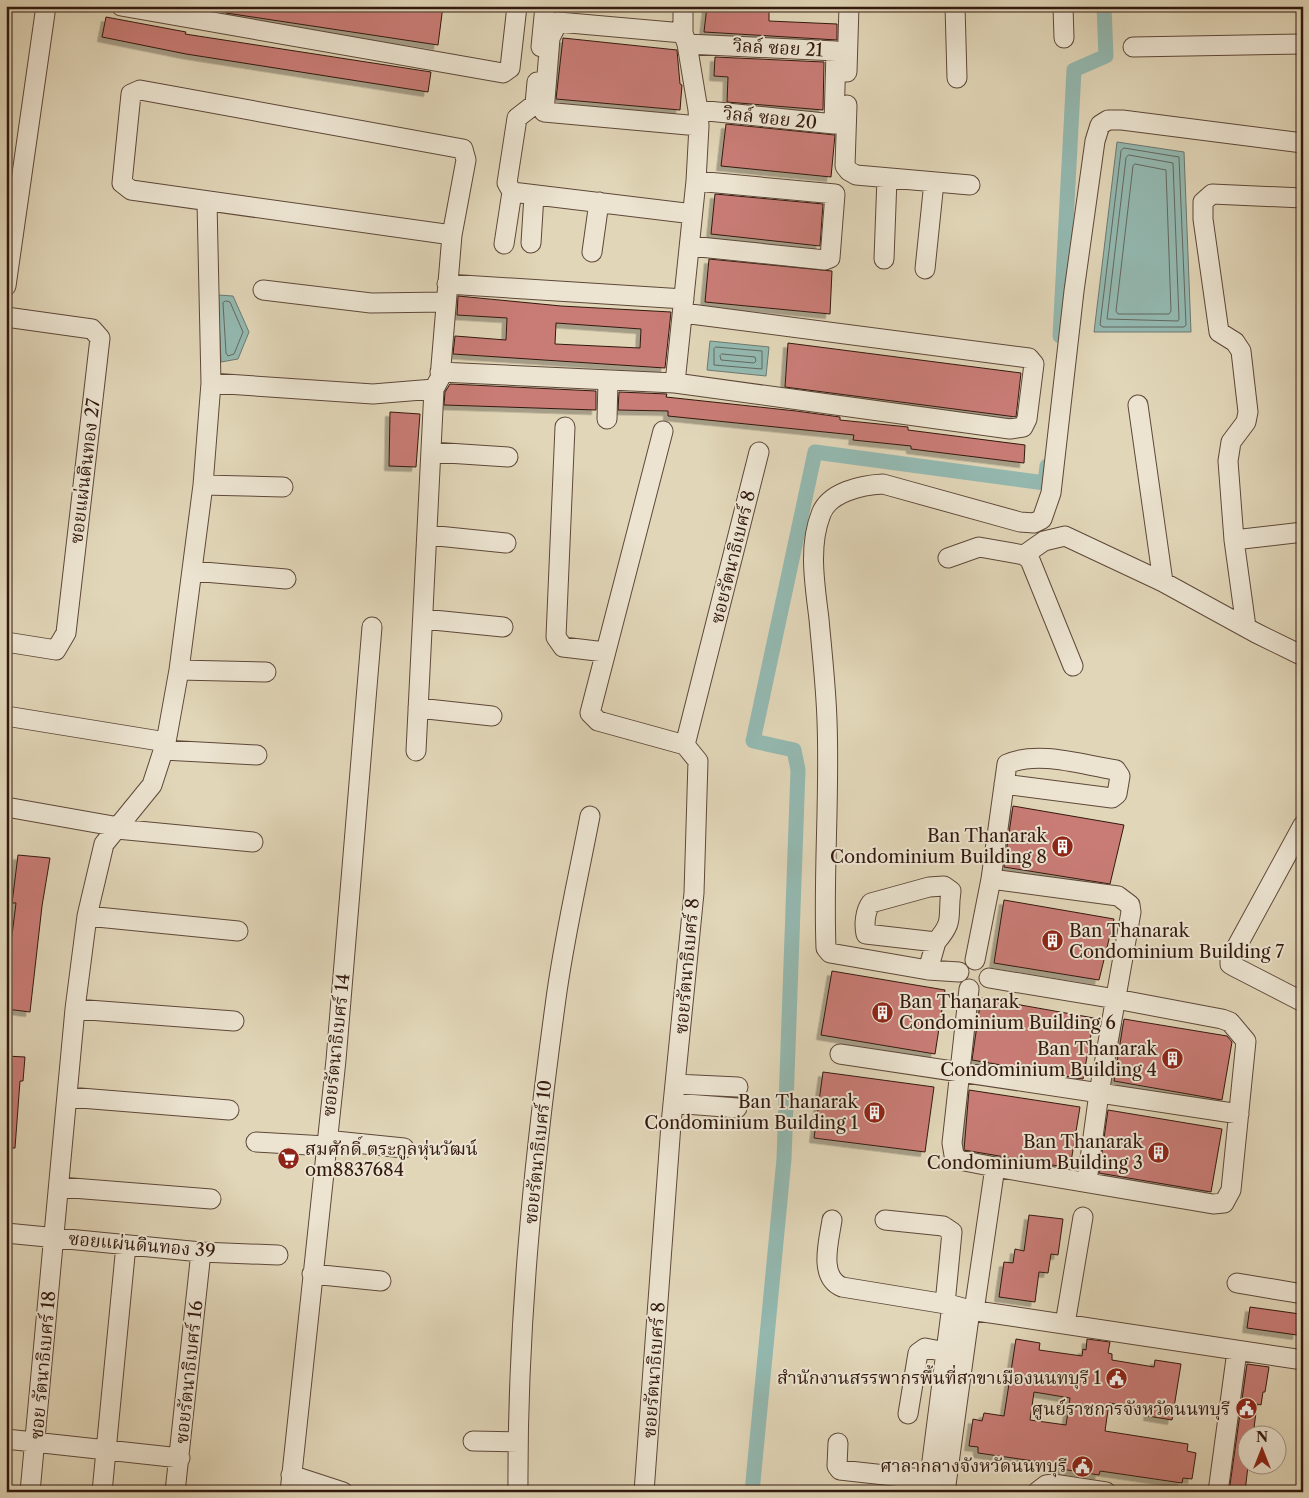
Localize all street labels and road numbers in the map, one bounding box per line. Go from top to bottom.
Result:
street label: วิลล์ ซอย 21 [732,35,824,61]
street label: วิลล์ ซอย 20 [722,102,818,134]
street label: ซอยแผ่นดินทอง 27 [65,397,105,545]
street label: ซอยรัตนาธิเบศร์ 8 [706,488,760,626]
street label: ซอยรัตนาธิเบศร์ 8 [670,897,704,1035]
street label: ซอยรัตนาธิเบศร์ 14 [318,972,354,1118]
street label: ซอยรัตนาธิเบศร์ 10 [519,1079,557,1225]
street label: ซอยแผ่นดินทอง 39 [68,1228,216,1262]
street label: ซอย รัตนาธิเบศร์ 18 [26,1290,60,1440]
street label: ซอยรัตนาธิเบศร์ 16 [171,1299,207,1445]
street label: ซอยรัตนาธิเบศร์ 8 [638,1301,670,1439]

